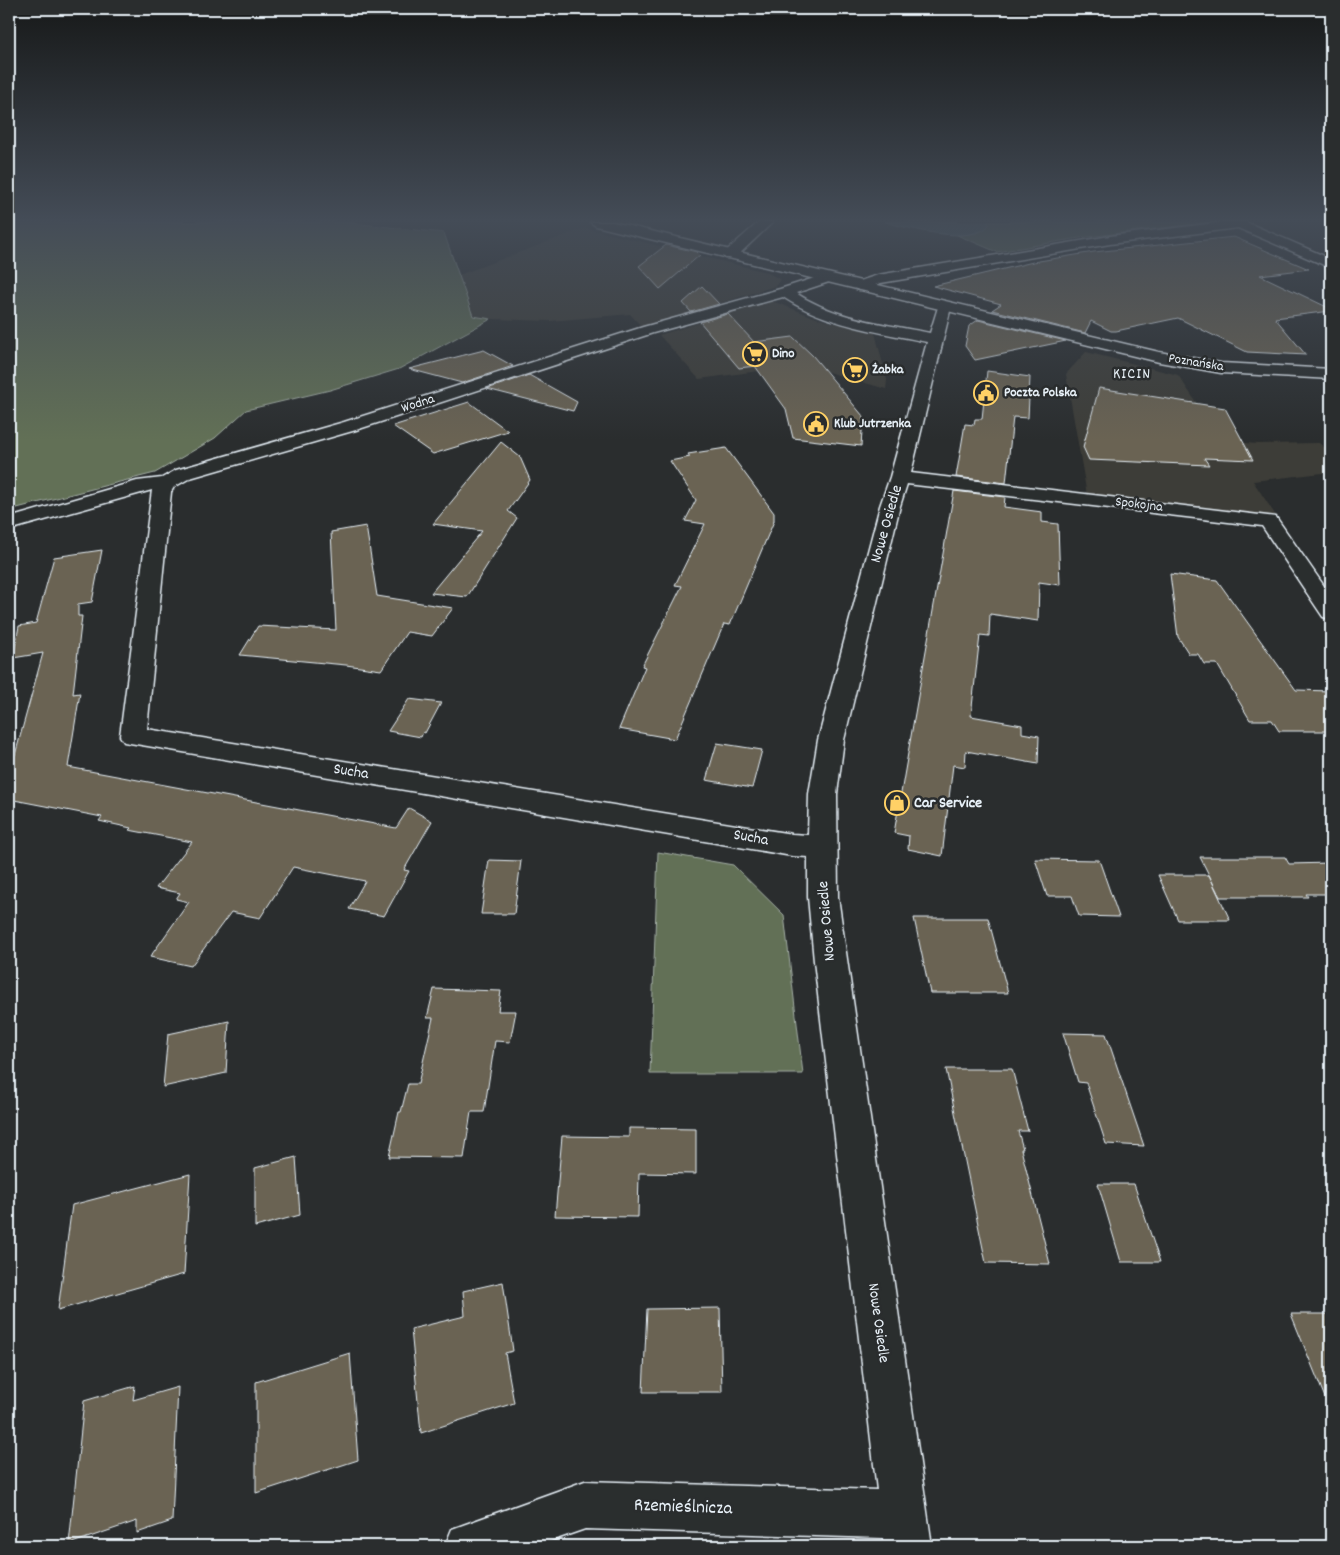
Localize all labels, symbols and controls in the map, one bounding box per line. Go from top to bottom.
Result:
supermarket icon: Dino [742,341,768,367]
place label: Dino [772,344,794,364]
street label: Poznańska [1167,349,1225,377]
supermarket icon: Żabka [842,357,868,383]
place label: Żabka [872,360,905,380]
district label: KICIN [1113,363,1151,386]
public building icon: Poczta Polska [973,380,999,406]
place label: Poczta Polska [1004,383,1078,403]
street label: Wodna [399,389,438,419]
public building icon: Klub Jutrzenka [803,411,829,437]
place label: Klub Jutrzenka [834,414,912,434]
street label: Nowe Osiedle [865,482,909,566]
street label: Spokojna [1114,492,1164,518]
street label: Sucha [332,758,371,786]
shop icon: Car Service [884,790,910,816]
place label: Car Service [914,792,982,815]
street label: Sucha [732,824,771,852]
street label: Nowe Osiedle [812,880,842,962]
street label: Nowe Osiedle [861,1282,895,1364]
street label: Rzemieślnicza [633,1493,734,1523]

